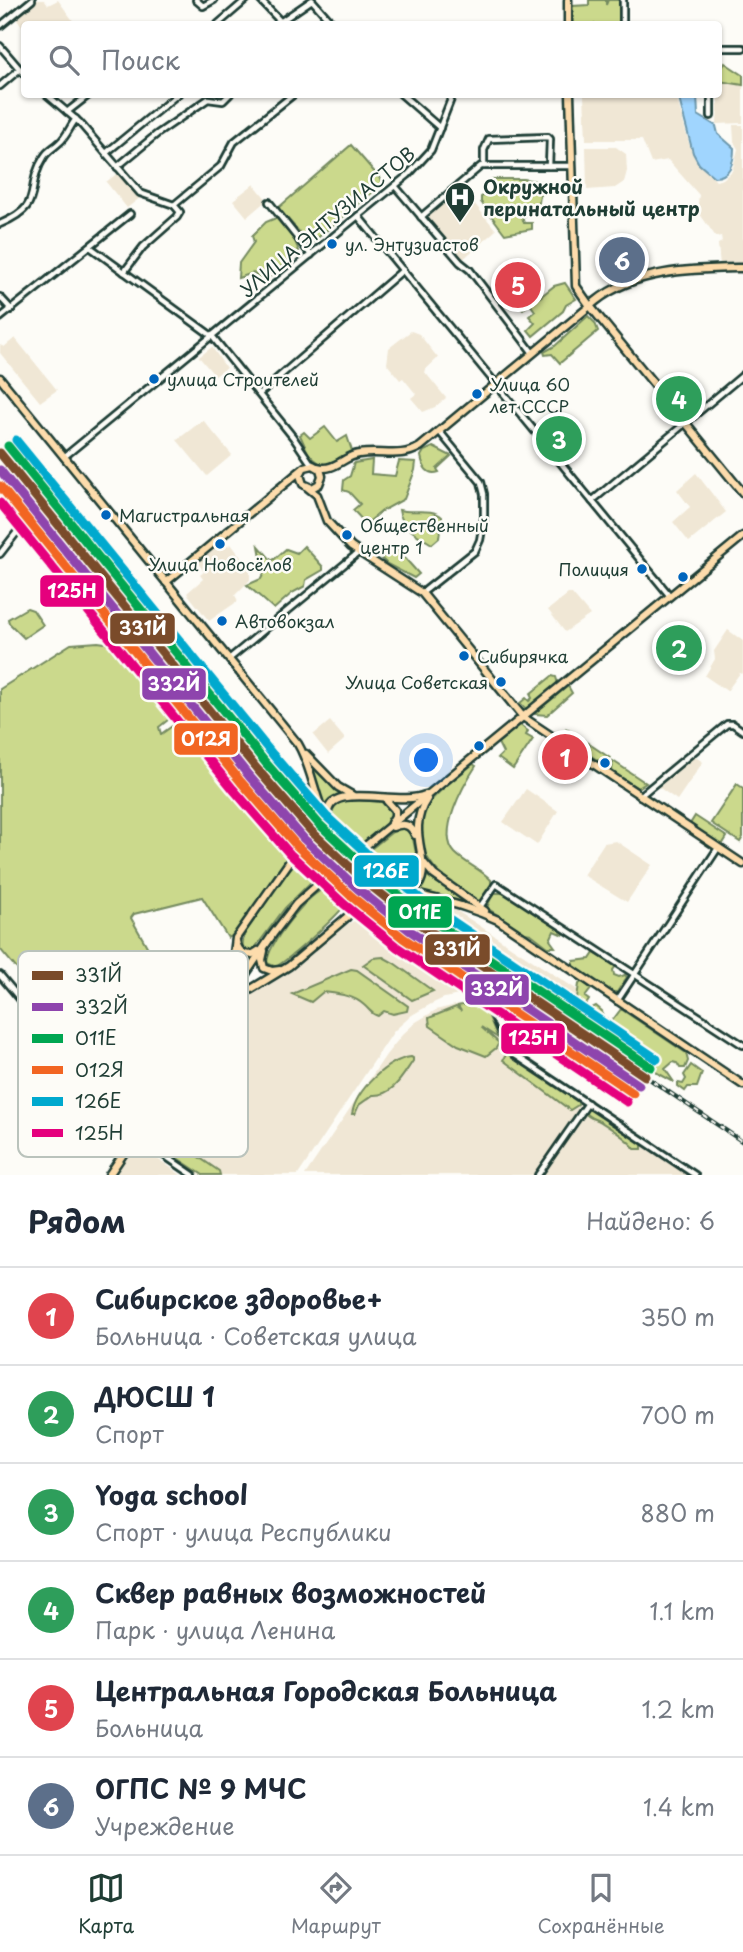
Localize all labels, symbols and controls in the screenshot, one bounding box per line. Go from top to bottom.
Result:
search box [21,21,722,98]
text: Поиск [101,40,180,79]
icon: search [45,41,83,79]
street label: УЛИЦА ЭНТУЗИАСТОВ [233,139,421,303]
place label: Окружной перинатальный центр [483,172,700,222]
hospital icon: Окружной перинатальный центр [443,180,477,224]
place label: ул. Энтузиастов [345,231,479,257]
pin: 6 [599,234,645,286]
marker: ул. Энтузиастов [325,237,339,251]
pin: 5 [495,259,541,311]
place label: улица Строителей [167,366,319,392]
place label: Улица 60 лет СССР [489,371,570,419]
marker: улица Строителей [147,372,161,386]
pin: 4 [656,373,702,425]
marker: Улица 60 лет СССР [470,387,484,401]
pin: 3 [536,413,582,465]
place label: Магистральная [119,502,250,528]
marker: Магистральная [99,508,113,522]
place label: Общественный центр 1 [360,512,489,560]
marker: Общественный центр 1 [340,528,354,542]
marker: Улица Новосёлов [213,537,227,551]
place label: Улица Новосёлов [148,551,292,577]
place label: Полиция [558,556,629,582]
marker: Полиция [635,562,649,576]
unlabelled marker [676,570,690,584]
line badge: 125Н [39,574,105,608]
text: 125Н [47,576,97,604]
place label: Автовокзал [235,608,335,634]
line badge: 331Й [109,612,176,645]
text: 331Й [119,613,167,641]
marker: Автовокзал [215,614,229,628]
pin: 2 [656,622,702,674]
place label: Сибирячка [477,643,568,669]
marker: Сибирячка [457,649,471,663]
line badge: 332Й [141,667,207,701]
text: 332Й [147,669,201,697]
place label: Улица Советская [346,669,488,695]
marker: Улица Советская [494,675,508,689]
line badge: 012Я [173,722,239,756]
text: 012Я [181,724,231,752]
pin: 1 [542,731,588,783]
unlabelled marker [472,739,486,753]
your location [409,743,443,777]
unlabelled marker [598,756,612,770]
line badge: 126Е [353,854,420,888]
text: 126Е [363,856,409,884]
line badge: 011Е [387,895,453,929]
text: 011Е [398,897,442,925]
line badge: 331Й [424,933,491,966]
text: 331Й [433,934,481,962]
legend [18,951,248,1157]
text: 331Й [75,960,122,988]
line badge: 332Й [464,973,530,1006]
text: 332Й [470,974,524,1002]
text: 332Й [75,992,128,1020]
line badge: 125Н [500,1022,566,1055]
text: 011Е [75,1023,117,1051]
text: 125Н [508,1023,558,1051]
text: 012Я [75,1055,124,1083]
text: 126Е [75,1086,122,1114]
text: 125Н [75,1118,124,1146]
text: Рядом [28,1198,126,1243]
text: Найдено: 6 [586,1203,715,1238]
text: Сибирское здоровье+ [95,1279,383,1318]
text: 1 [46,1299,57,1334]
text: 350 m [640,1299,715,1334]
text: Больница · Советская улица [95,1318,416,1353]
text: ДЮСШ 1 [95,1377,215,1416]
text: 2 [43,1397,59,1432]
text: 700 m [640,1397,715,1432]
text: Спорт [95,1416,164,1451]
text: Yoga school [95,1475,248,1514]
text: 3 [43,1495,59,1530]
text: 880 m [641,1495,715,1530]
text: Спорт · улица Республики [95,1514,392,1549]
text: Сквер равных возможностей [95,1573,487,1612]
text: 4 [43,1593,59,1628]
text: 1.1 km [649,1593,715,1628]
text: Парк · улица Ленина [95,1612,335,1647]
text: Центральная Городская Больница [95,1671,557,1710]
text: 5 [44,1691,58,1726]
text: 1.2 km [642,1691,715,1726]
text: Больница [95,1710,203,1745]
text: ОГПС № 9 МЧС [95,1769,306,1808]
text: 6 [43,1789,59,1824]
text: 1.4 km [643,1789,715,1824]
text: Учреждение [95,1808,235,1843]
tab: Карта [78,1869,134,1939]
tab: Маршрут [291,1869,381,1939]
tab: Сохранённые [538,1869,665,1939]

